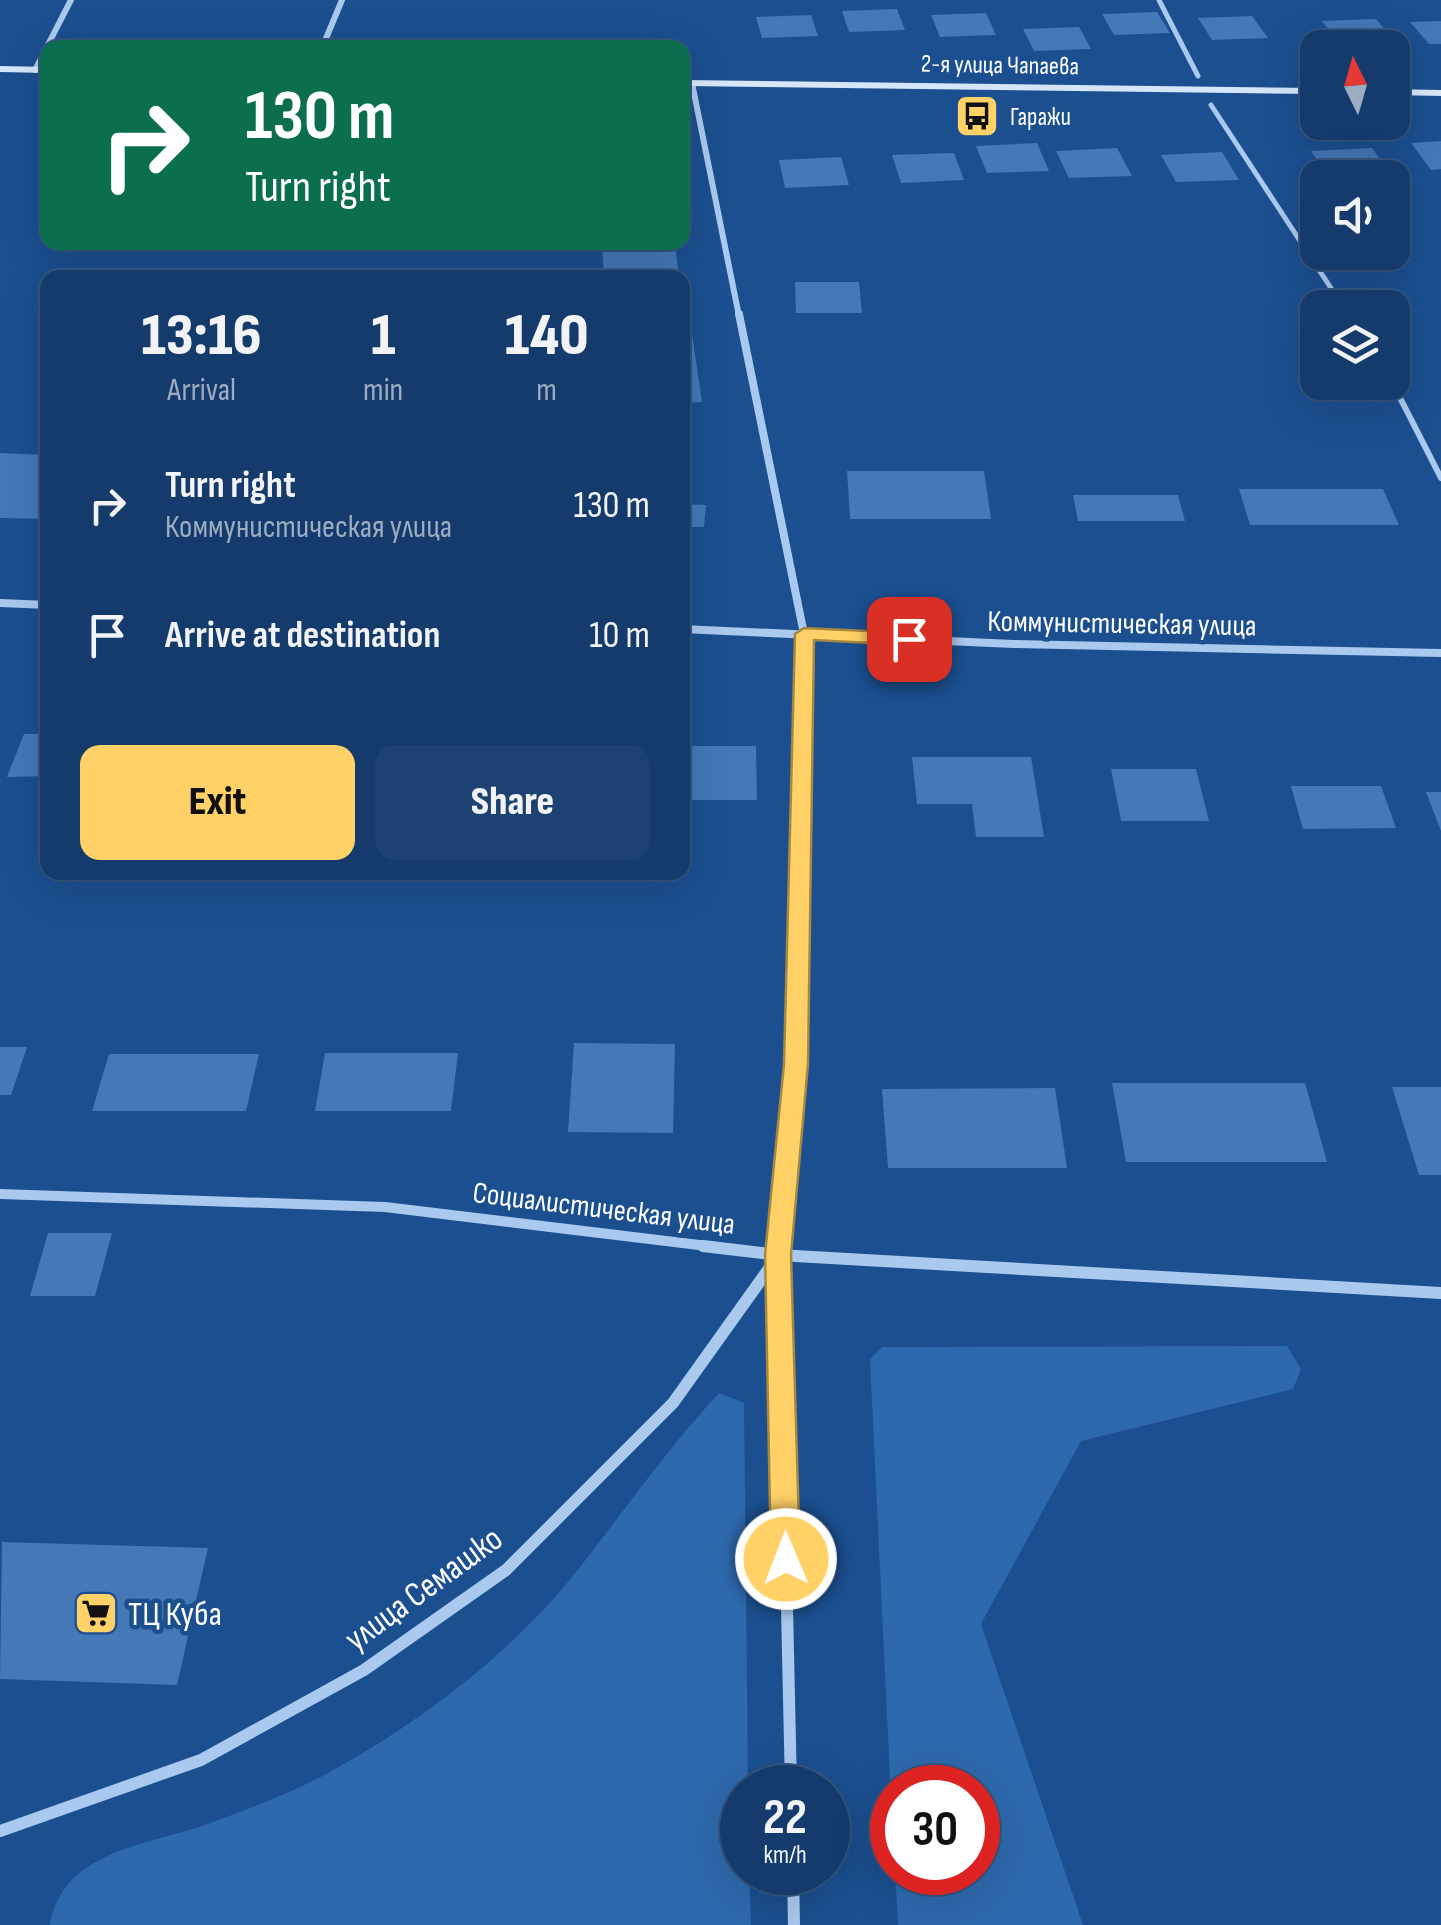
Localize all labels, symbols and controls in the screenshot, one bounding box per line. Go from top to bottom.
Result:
north arrow [1300,30,1410,140]
map controls [1300,30,1410,400]
street label: 2-я улица Чапаева [921,49,1079,82]
text: 130 m [245,75,394,159]
icon: right [80,80,210,210]
bus stop icon: Гаражи [954,93,1000,139]
place label: Гаражи [1010,102,1071,133]
text: Turn right [245,160,391,215]
button: sound [1300,160,1410,270]
button: layers [1300,290,1410,400]
text: 13:16 [141,300,262,372]
text: 1 [371,300,396,372]
text: 140 [505,300,589,372]
text: Arrival [167,371,236,410]
text: min [363,371,403,410]
text: m [536,371,557,410]
text: Turn right [165,463,296,508]
icon: right [80,478,135,533]
text: 130 m [573,483,650,528]
text: Коммунистическая улица [165,508,452,547]
pin [867,597,952,682]
street label: Коммунистическая улица [987,604,1257,644]
icon: arrive [80,608,135,663]
icon: arrive [882,612,937,667]
text: Arrive at destination [165,613,440,658]
text: 10 m [589,613,650,658]
button: Exit [80,745,355,860]
button: Share [375,745,650,860]
street label: Социалистическая улица [471,1175,737,1243]
position arrow [734,1507,838,1611]
street label: улица Семашко [337,1518,511,1661]
supermarket icon: ТЦ Куба [73,1590,119,1636]
place label: ТЦ Куба [128,1593,222,1636]
speed limit sign: 30 [870,1765,1000,1895]
text: 22 [763,1788,807,1848]
text: km/h [763,1840,807,1871]

